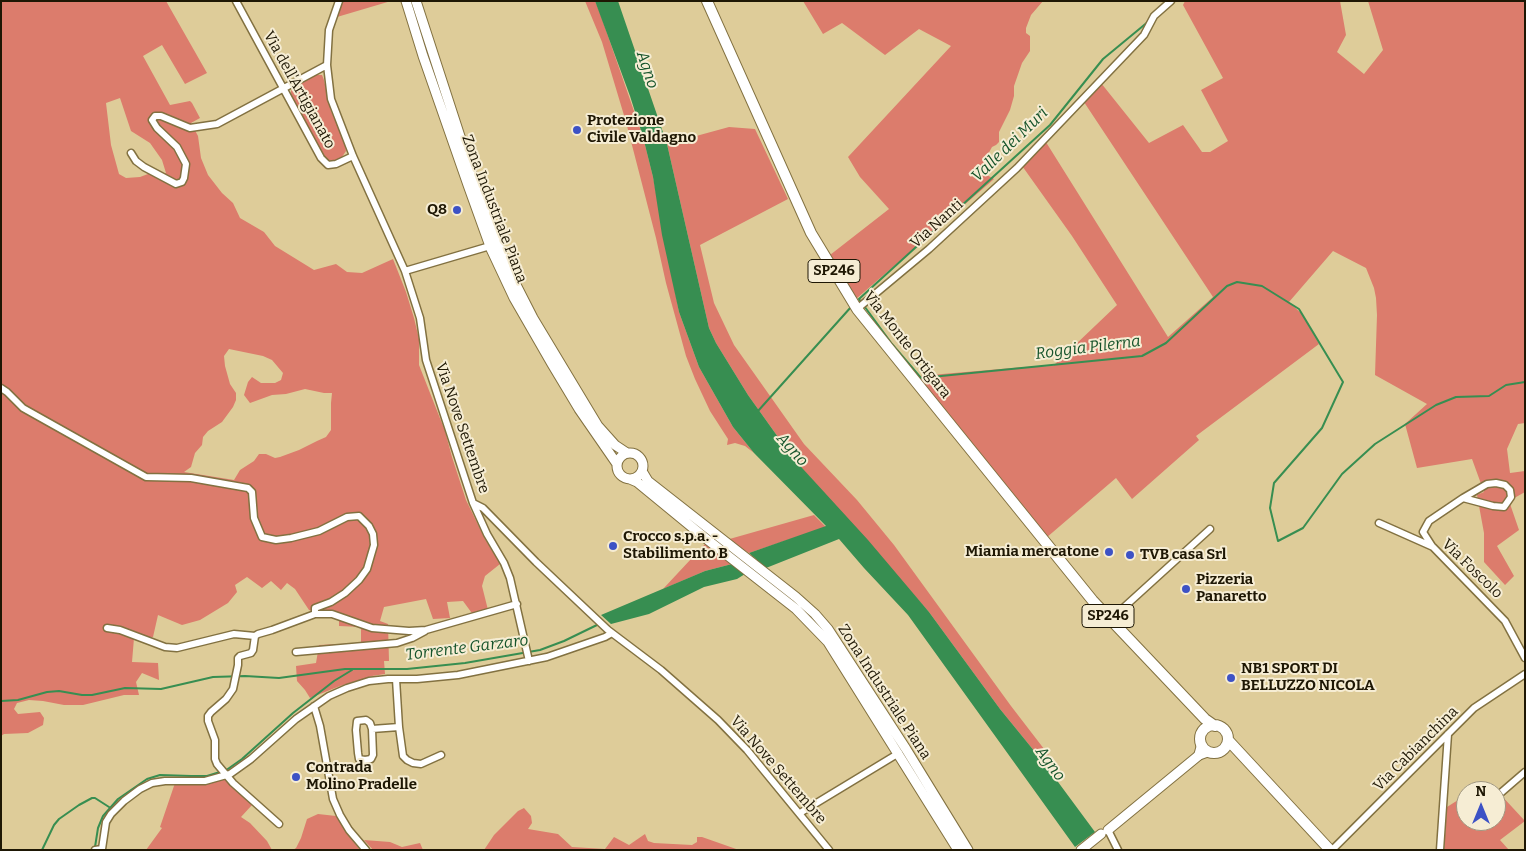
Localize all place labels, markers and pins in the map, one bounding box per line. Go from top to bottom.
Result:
place label: Protezione Civile Valdagno [587,112,696,147]
marker: Protezione Civile Valdagno [571,124,583,136]
place label: Q8 [427,201,447,219]
marker: Q8 [451,204,463,216]
place label: Crocco s.p.a. - Stabilimento B [623,528,728,563]
marker: Crocco s.p.a. - Stabilimento B [607,540,619,552]
place label: Miamia mercatone [965,543,1099,561]
marker: Miamia mercatone [1103,546,1115,558]
place label: TVB casa Srl [1140,546,1226,564]
marker: TVB casa Srl [1124,549,1136,561]
place label: Pizzeria Panaretto [1196,571,1267,606]
marker: Pizzeria Panaretto [1180,583,1192,595]
place label: NB1 SPORT DI BELLUZZO NICOLA [1241,660,1375,695]
marker: NB1 SPORT DI BELLUZZO NICOLA [1225,672,1237,684]
place label: Contrada Molino Pradelle [306,759,417,794]
marker: Contrada Molino Pradelle [290,771,302,783]

